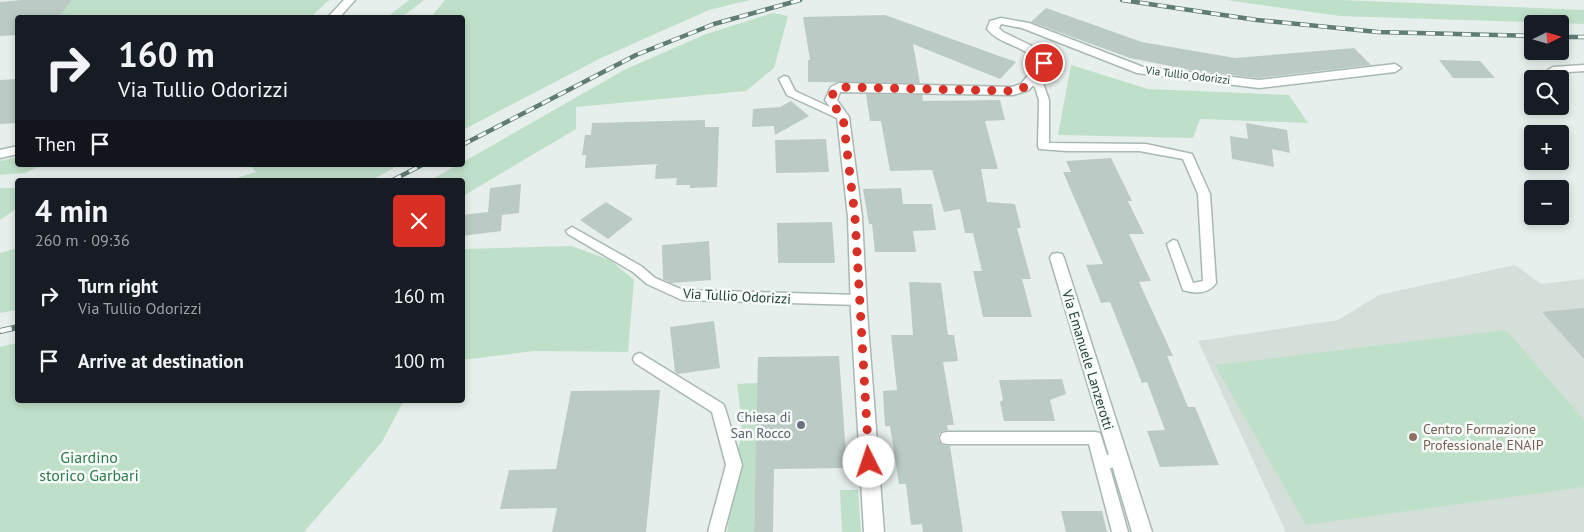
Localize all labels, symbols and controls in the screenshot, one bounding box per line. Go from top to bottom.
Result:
north arrow [1524,15,1569,60]
map controls [1524,15,1569,225]
text: 160 m [118,31,215,77]
icon: right [35,35,100,100]
pin [1023,42,1065,84]
icon: arrive [1030,49,1058,77]
street label: Via Tullio Odorizzi [1144,63,1231,87]
button: search [1524,70,1569,115]
text: Via Tullio Odorizzi [118,75,288,103]
button: + [1524,125,1569,170]
icon: arrive [86,130,114,158]
text: Then [35,132,76,156]
button: − [1524,180,1569,225]
text: 4 min [35,191,108,230]
button: close [393,195,445,247]
text: 260 m · 09:36 [35,230,130,250]
text: Turn right [78,274,158,298]
icon: right [35,282,63,310]
text: 160 m [393,284,445,308]
street label: Via Tullio Odorizzi [681,284,792,308]
street label: Via Emanuele Lanzerotti [1058,287,1118,432]
text: Via Tullio Odorizzi [78,298,202,318]
icon: arrive [35,347,63,375]
text: Arrive at destination [78,349,244,373]
text: 100 m [393,349,445,373]
place label: Chiesa di San Rocco [731,408,791,442]
marker: Chiesa di San Rocco [795,419,807,431]
place label: Centro Formazione Professionale ENAIP [1423,420,1544,454]
marker: Centro Formazione Professionale ENAIP [1407,431,1419,443]
position arrow [842,435,894,487]
park label: Giardino storico Garbari [39,447,139,485]

